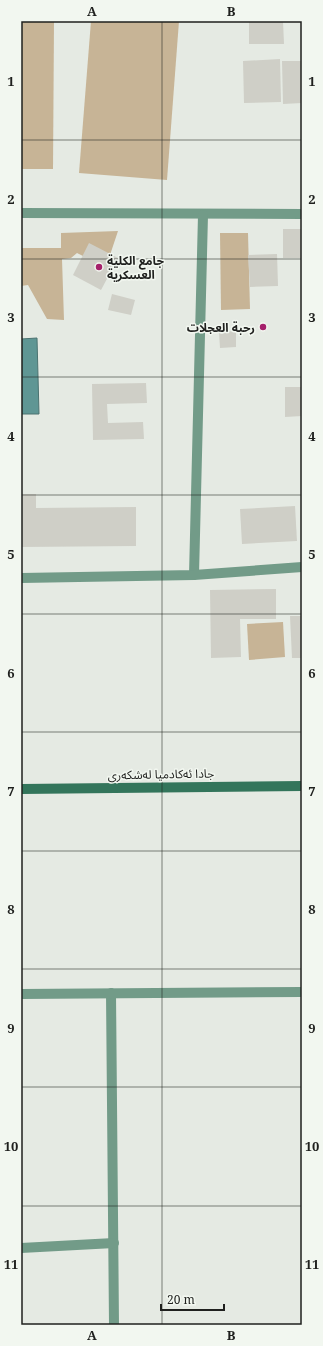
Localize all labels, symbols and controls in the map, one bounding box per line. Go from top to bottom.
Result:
text: A [87,2,97,20]
text: B [227,2,236,20]
text: 1 [7,72,15,90]
text: 1 [308,72,316,90]
text: 2 [7,190,15,208]
text: 2 [308,190,316,208]
place label: جامع الكلية العسكرية [107,252,164,283]
marker: جامع الكلية العسكرية [94,262,104,272]
text: 3 [7,308,15,326]
text: 3 [308,308,316,326]
place label: رحبة العجلات [187,319,255,336]
marker: رحبة العجلات [258,322,268,332]
text: 4 [7,427,15,445]
text: 4 [308,427,316,445]
text: 5 [7,545,15,563]
text: 5 [308,545,316,563]
text: 6 [7,664,15,682]
text: 6 [308,664,316,682]
street label: جادا ئه‌كادميا له‌شكه‌رى [108,765,214,783]
text: 7 [7,782,15,800]
text: 7 [308,782,316,800]
text: 8 [7,900,15,918]
text: 8 [308,900,316,918]
text: 9 [7,1019,15,1037]
text: 9 [308,1019,316,1037]
text: 10 [4,1137,18,1155]
text: 10 [305,1137,319,1155]
text: 11 [4,1255,18,1273]
text: 11 [305,1255,319,1273]
scale bar [161,1286,224,1312]
text: 20 m [167,1291,195,1308]
text: A [87,1326,97,1344]
text: B [227,1326,236,1344]

